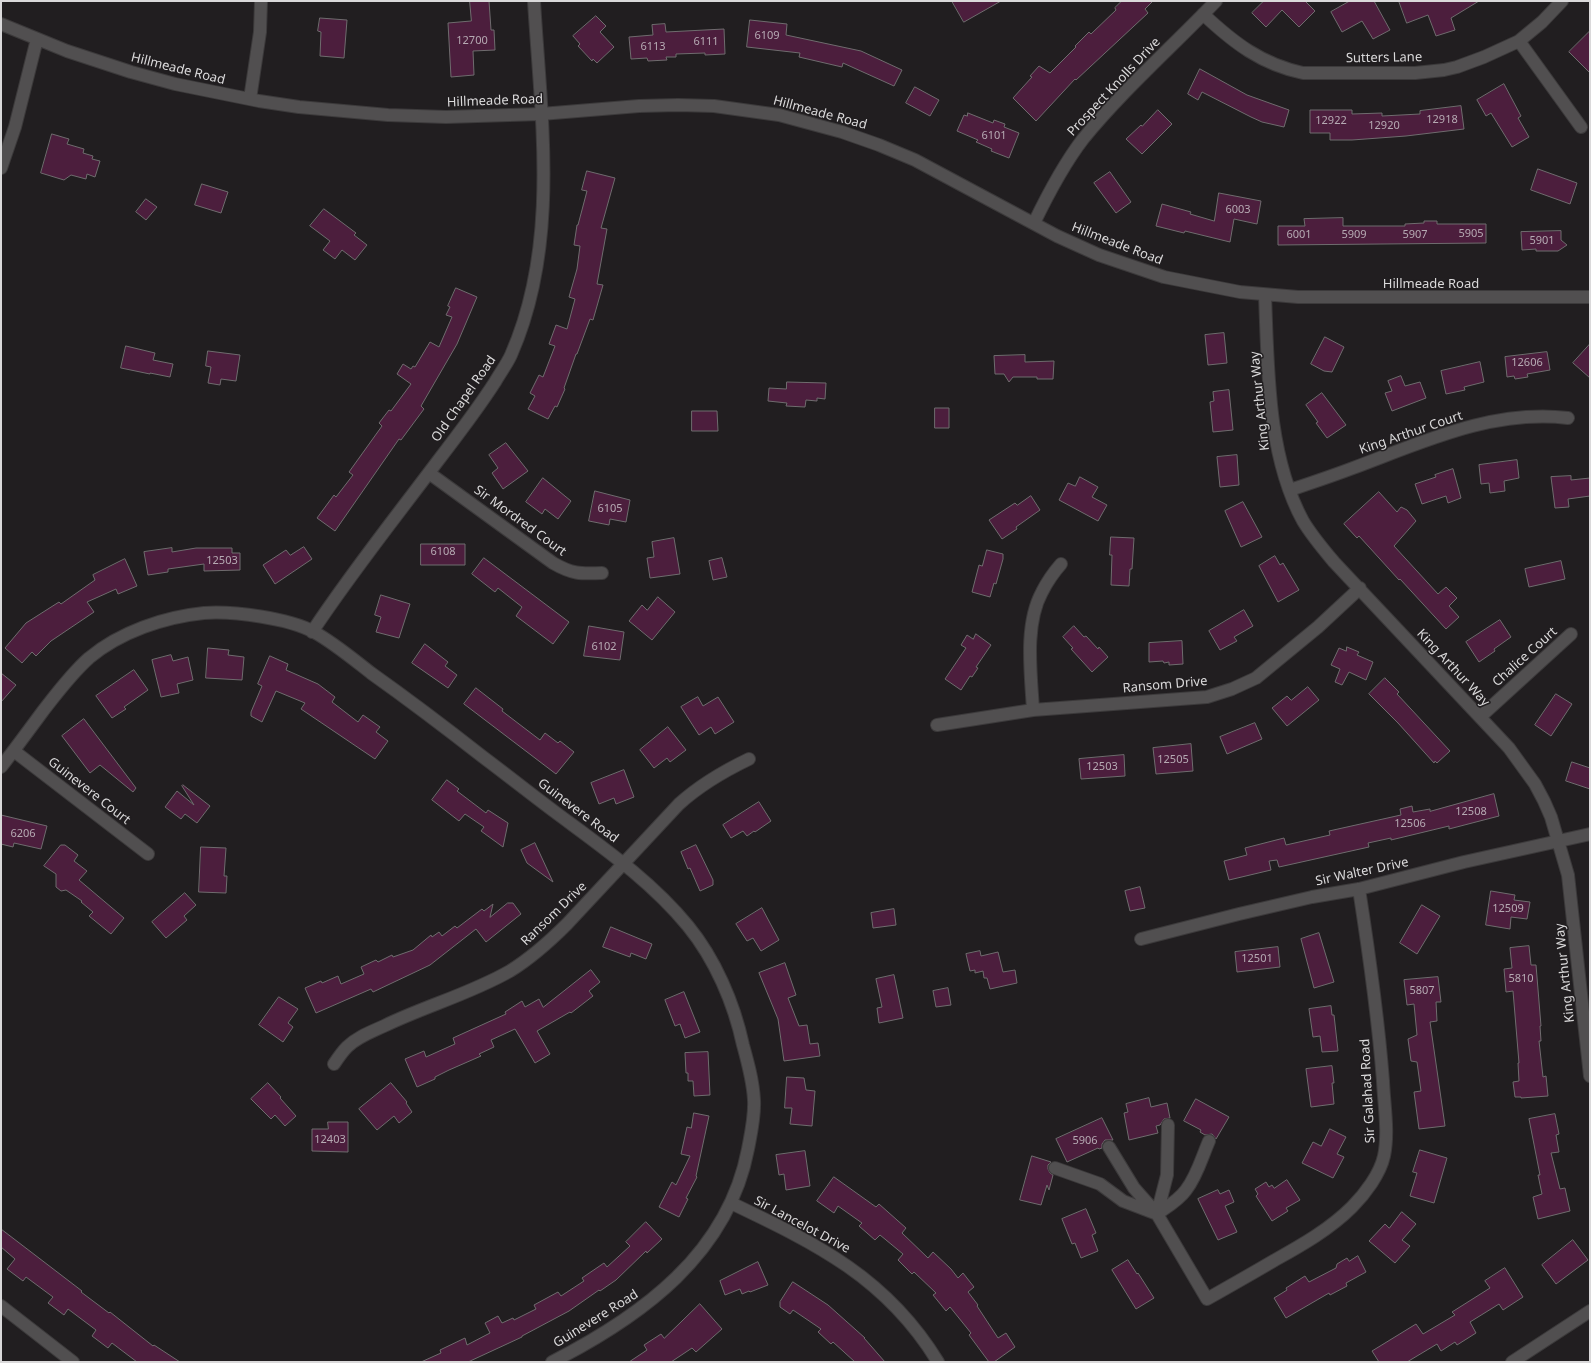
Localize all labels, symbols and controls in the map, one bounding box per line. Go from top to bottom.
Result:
house number: 6109 [754,29,780,43]
house number: 12700 [456,34,488,48]
street label: Prospect Knolls Drive [1064,34,1164,140]
house number: 6111 [693,35,719,49]
house number: 6113 [640,40,666,54]
street label: Hillmeade Road [129,50,227,88]
street label: Sutters Lane [1346,50,1422,66]
street label: Hillmeade Road [447,92,543,110]
street label: Hillmeade Road [771,93,869,133]
house number: 12918 [1426,113,1458,127]
house number: 12922 [1315,114,1347,128]
house number: 12920 [1368,119,1400,133]
house number: 6101 [981,129,1007,143]
house number: 6003 [1225,203,1251,217]
street label: Hillmeade Road [1069,219,1165,269]
house number: 5905 [1458,227,1484,241]
house number: 6001 [1286,228,1312,242]
house number: 5909 [1341,228,1367,242]
house number: 5907 [1402,228,1428,242]
house number: 5901 [1529,234,1555,248]
street label: Hillmeade Road [1383,276,1479,292]
street label: King Arthur Way [1247,351,1273,451]
street label: Old Chapel Road [428,353,500,445]
house number: 12606 [1511,356,1543,370]
street label: King Arthur Court [1357,408,1465,458]
street label: Sir Mordred Court [471,482,569,560]
house number: 6105 [597,502,623,516]
house number: 6108 [430,545,456,559]
house number: 12503 [206,554,238,568]
street label: Chalice Court [1490,624,1560,690]
street label: King Arthur Way [1413,626,1493,710]
house number: 6102 [591,640,617,654]
street label: Ransom Drive [1122,674,1208,696]
house number: 12505 [1157,753,1189,767]
street label: Guinevere Court [45,754,133,828]
house number: 12503 [1086,760,1118,774]
street label: Guinevere Road [535,776,621,846]
house number: 12508 [1455,805,1487,819]
house number: 12506 [1394,817,1426,831]
house number: 6206 [10,827,36,841]
street label: Sir Walter Drive [1314,855,1410,889]
street label: Ransom Drive [518,879,590,949]
house number: 12509 [1492,902,1524,916]
street label: King Arthur Way [1552,923,1578,1023]
house number: 12501 [1241,952,1273,966]
house number: 5810 [1508,972,1534,986]
house number: 5807 [1409,984,1435,998]
street label: Sir Galahad Road [1357,1038,1379,1144]
house number: 12403 [314,1133,346,1147]
house number: 5906 [1072,1134,1098,1148]
street label: Sir Lancelot Drive [751,1193,853,1257]
street label: Guinevere Road [551,1287,641,1351]

